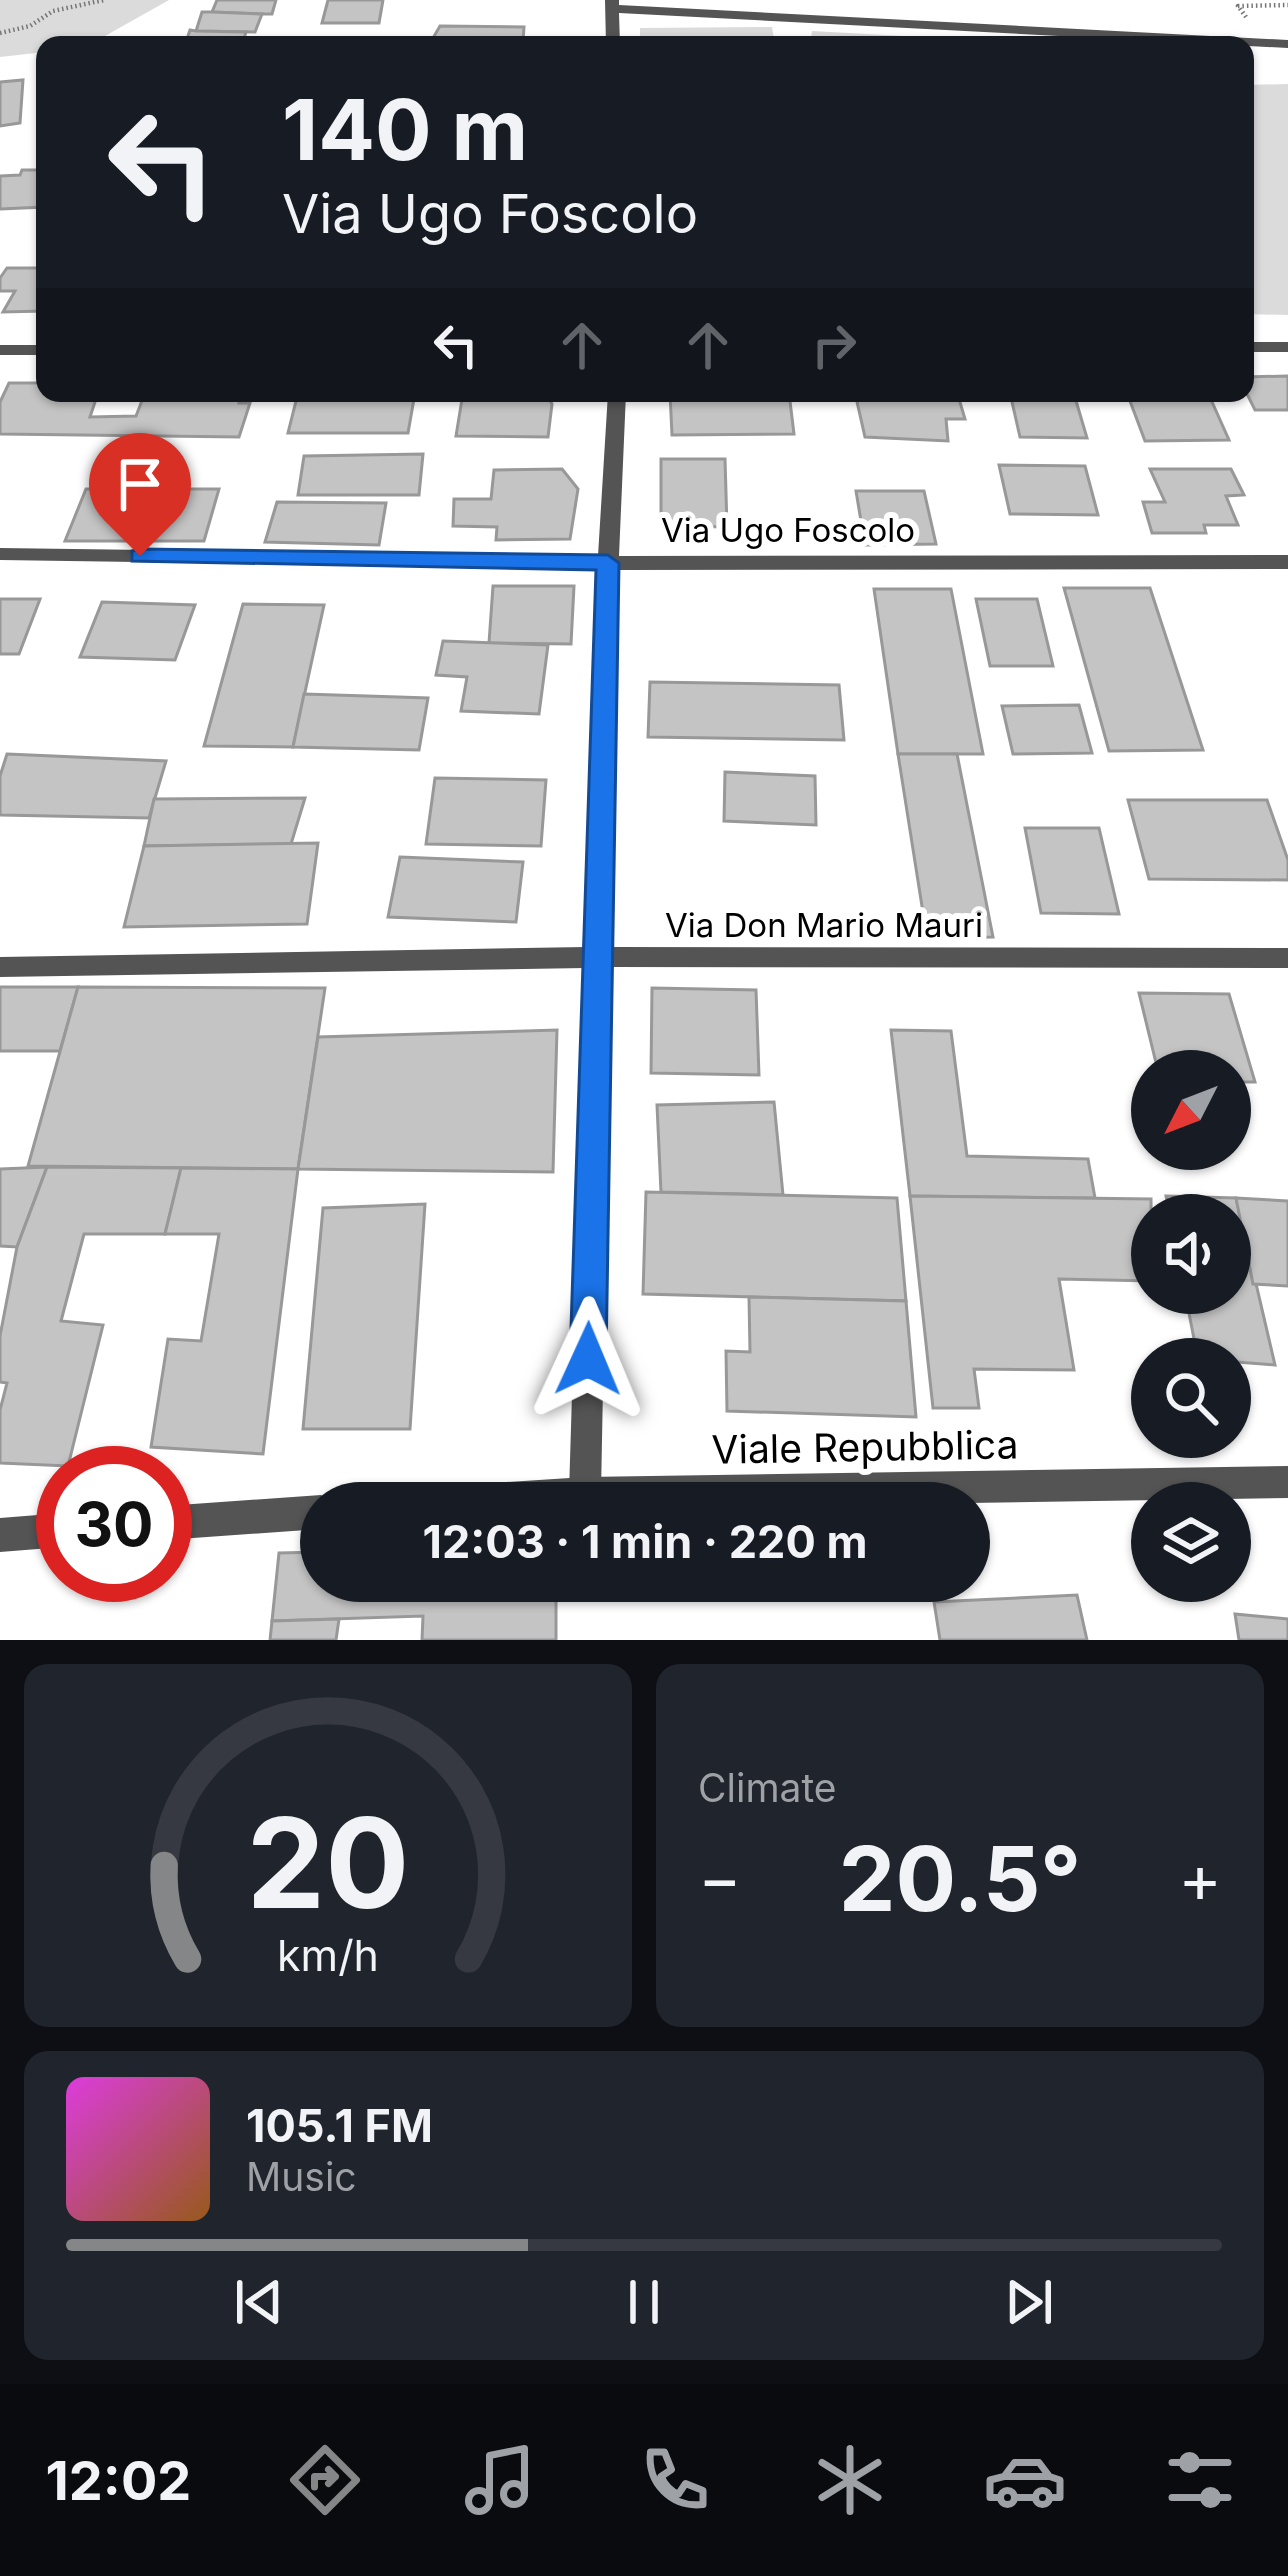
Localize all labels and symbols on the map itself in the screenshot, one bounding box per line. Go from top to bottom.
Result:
pin [89,433,191,556]
street label: Via Ugo Foscolo [661,510,915,550]
street label: Via Don Mario Mauri [665,905,983,945]
north arrow [1131,1050,1251,1170]
position arrow [525,1296,651,1422]
street label: Viale Repubblica [711,1420,1019,1473]
speed limit sign: 30 [36,1446,192,1602]

